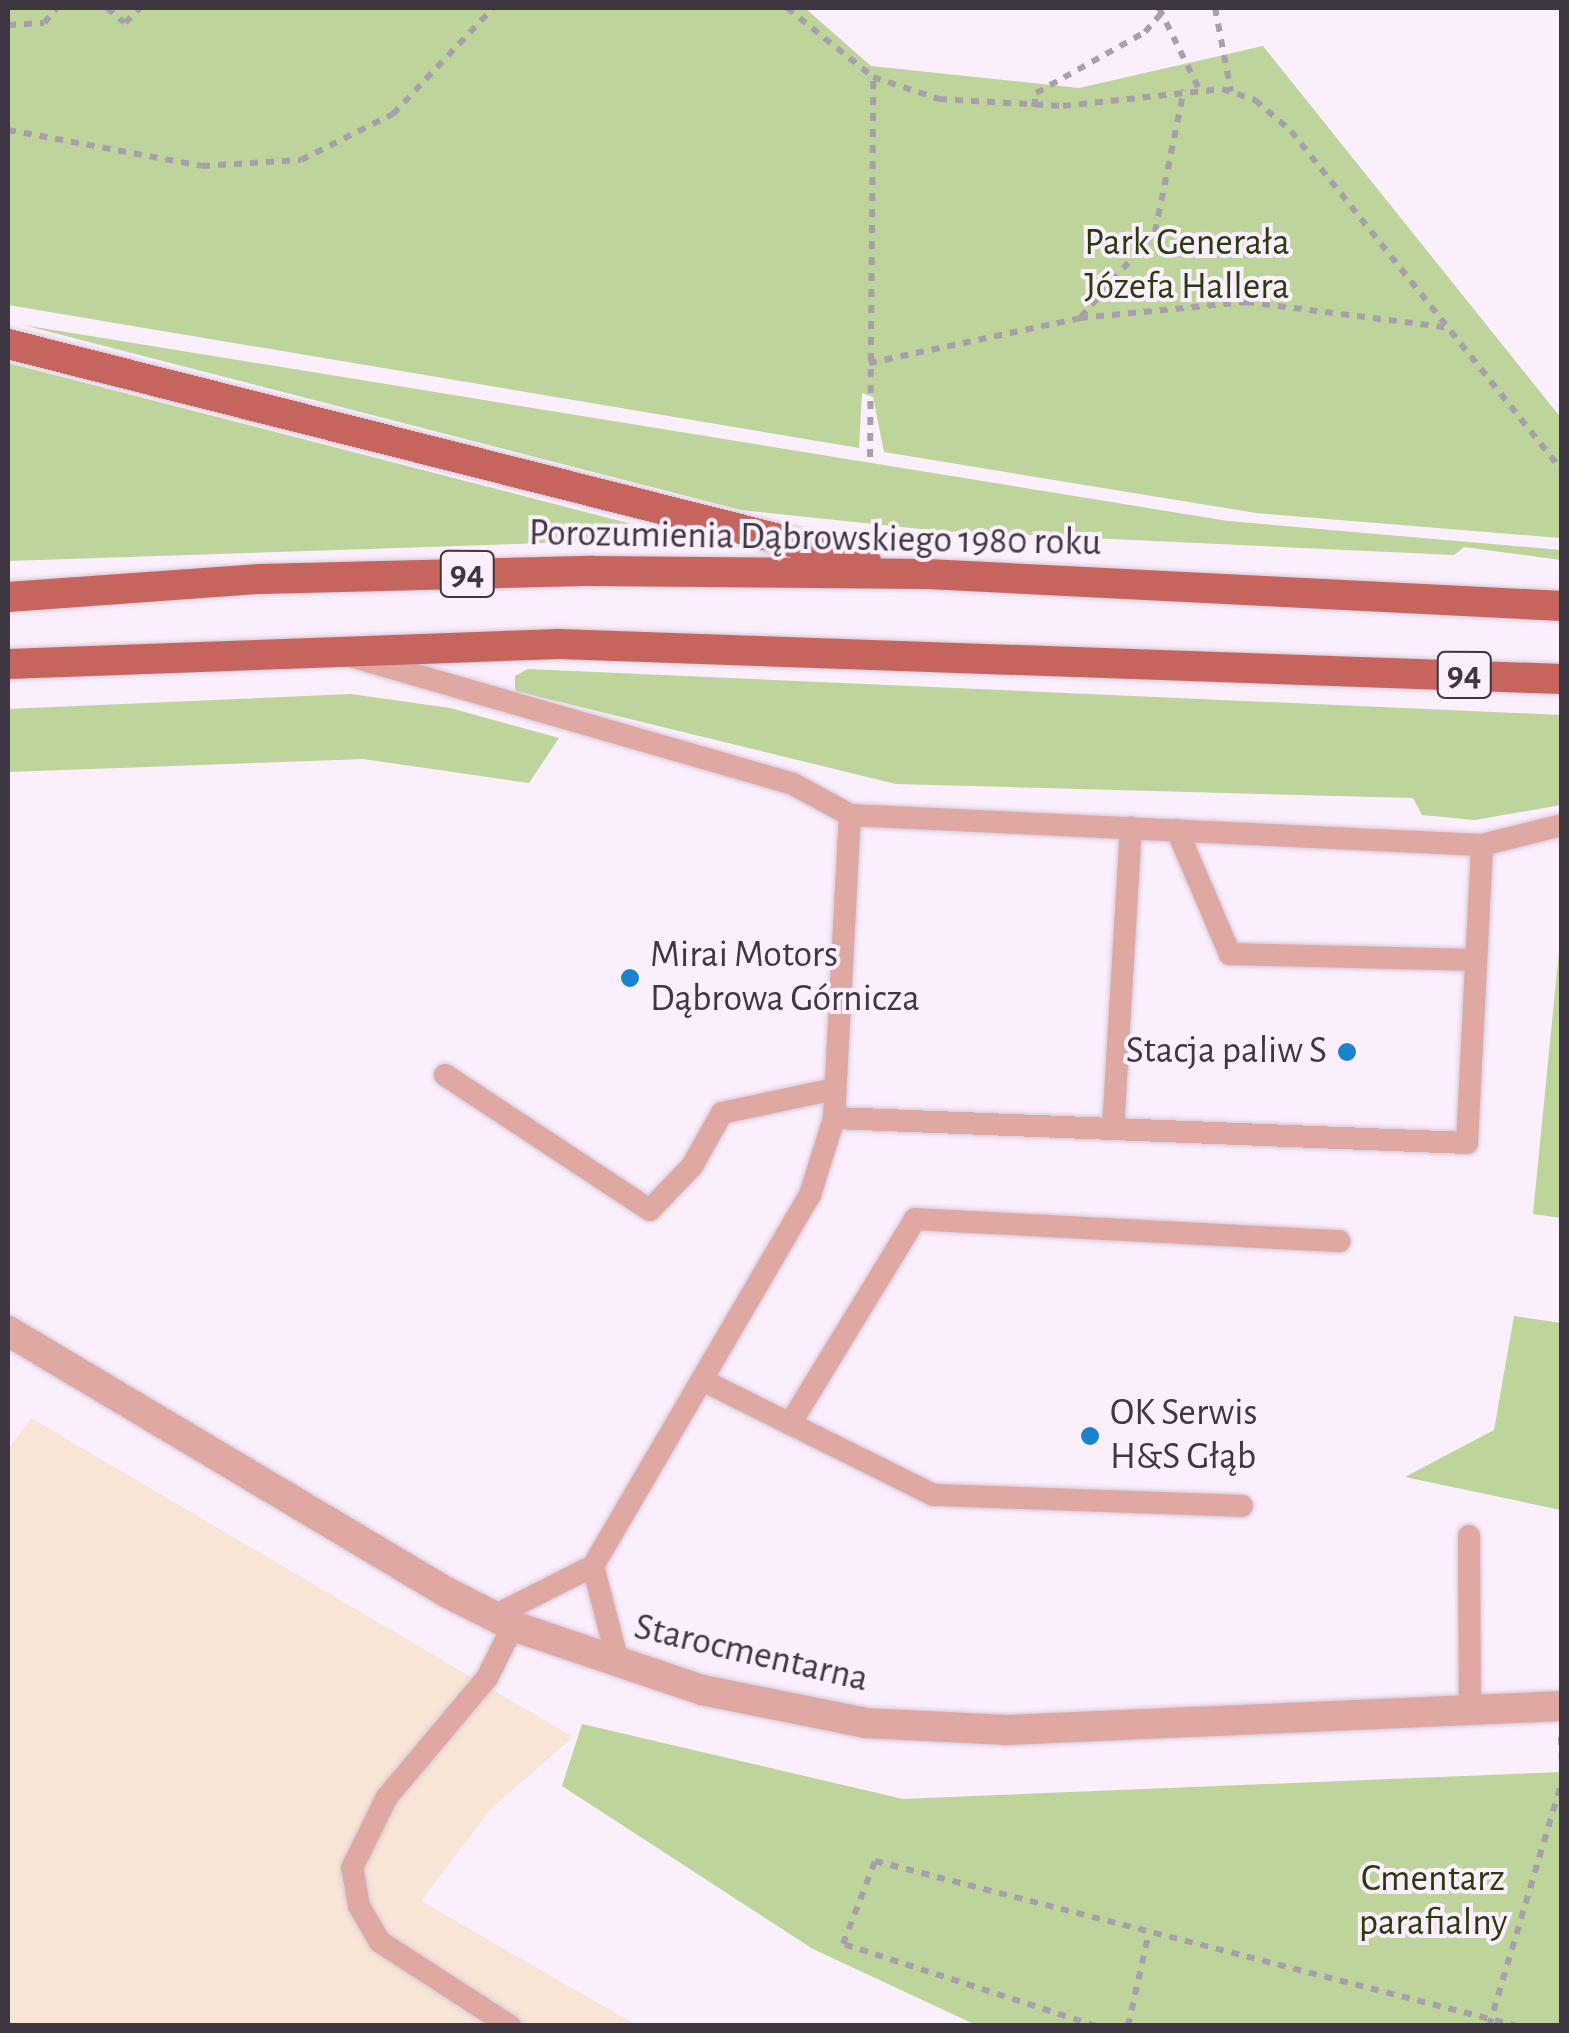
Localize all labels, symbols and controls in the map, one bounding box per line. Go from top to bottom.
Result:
park label: Park Generała Józefa Hallera [1084,221,1290,310]
street label: Porozumienia Dąbrowskiego 1980 roku [528,511,1102,567]
road number: 94 [440,544,494,604]
road number: 94 [1436,645,1492,705]
place label: Mirai Motors Dąbrowa Górnicza [650,933,920,1022]
marker: Mirai Motors Dąbrowa Górnicza [619,967,641,989]
place label: Stacja paliw S [1126,1029,1327,1075]
marker: Stacja paliw S [1336,1041,1358,1063]
place label: OK Serwis H&S Głąb [1110,1391,1257,1480]
marker: OK Serwis H&S Głąb [1079,1425,1101,1447]
street label: Starocmentarna [630,1605,872,1703]
park label: Cmentarz parafialny [1359,1857,1507,1946]

